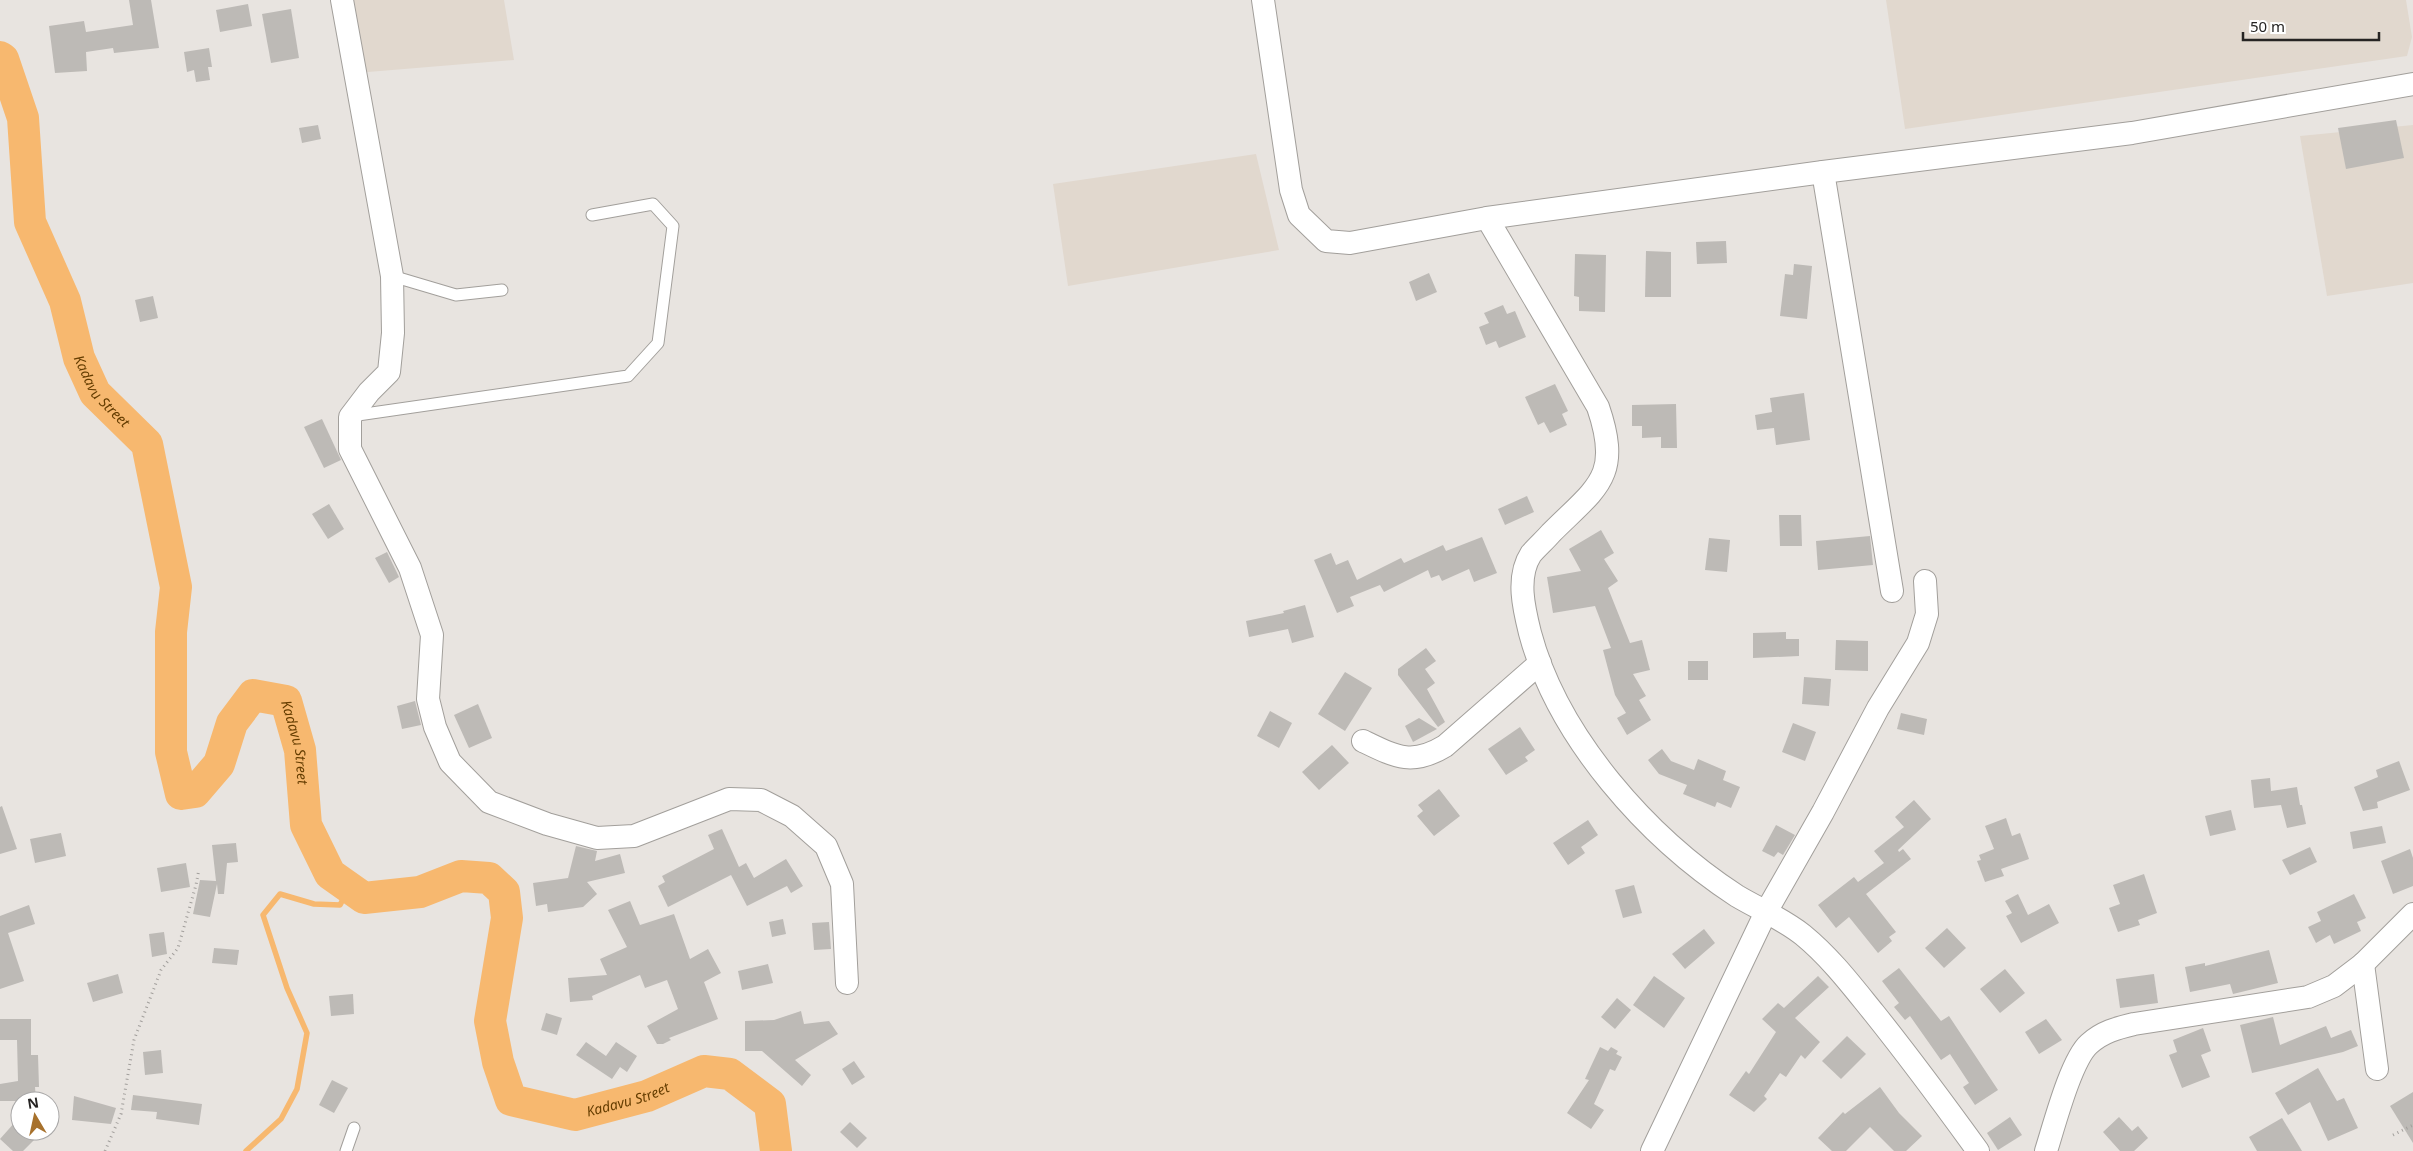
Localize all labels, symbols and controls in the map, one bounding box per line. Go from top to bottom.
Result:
scale bar [2243,10,2379,42]
text: 50 m [2250,16,2285,36]
water label: Kadavu Street [70,352,135,432]
water label: Kadavu Street [277,698,313,786]
water label: Kadavu Street [584,1077,673,1121]
north arrow [10,1091,60,1141]
text: N [26,1092,40,1113]

